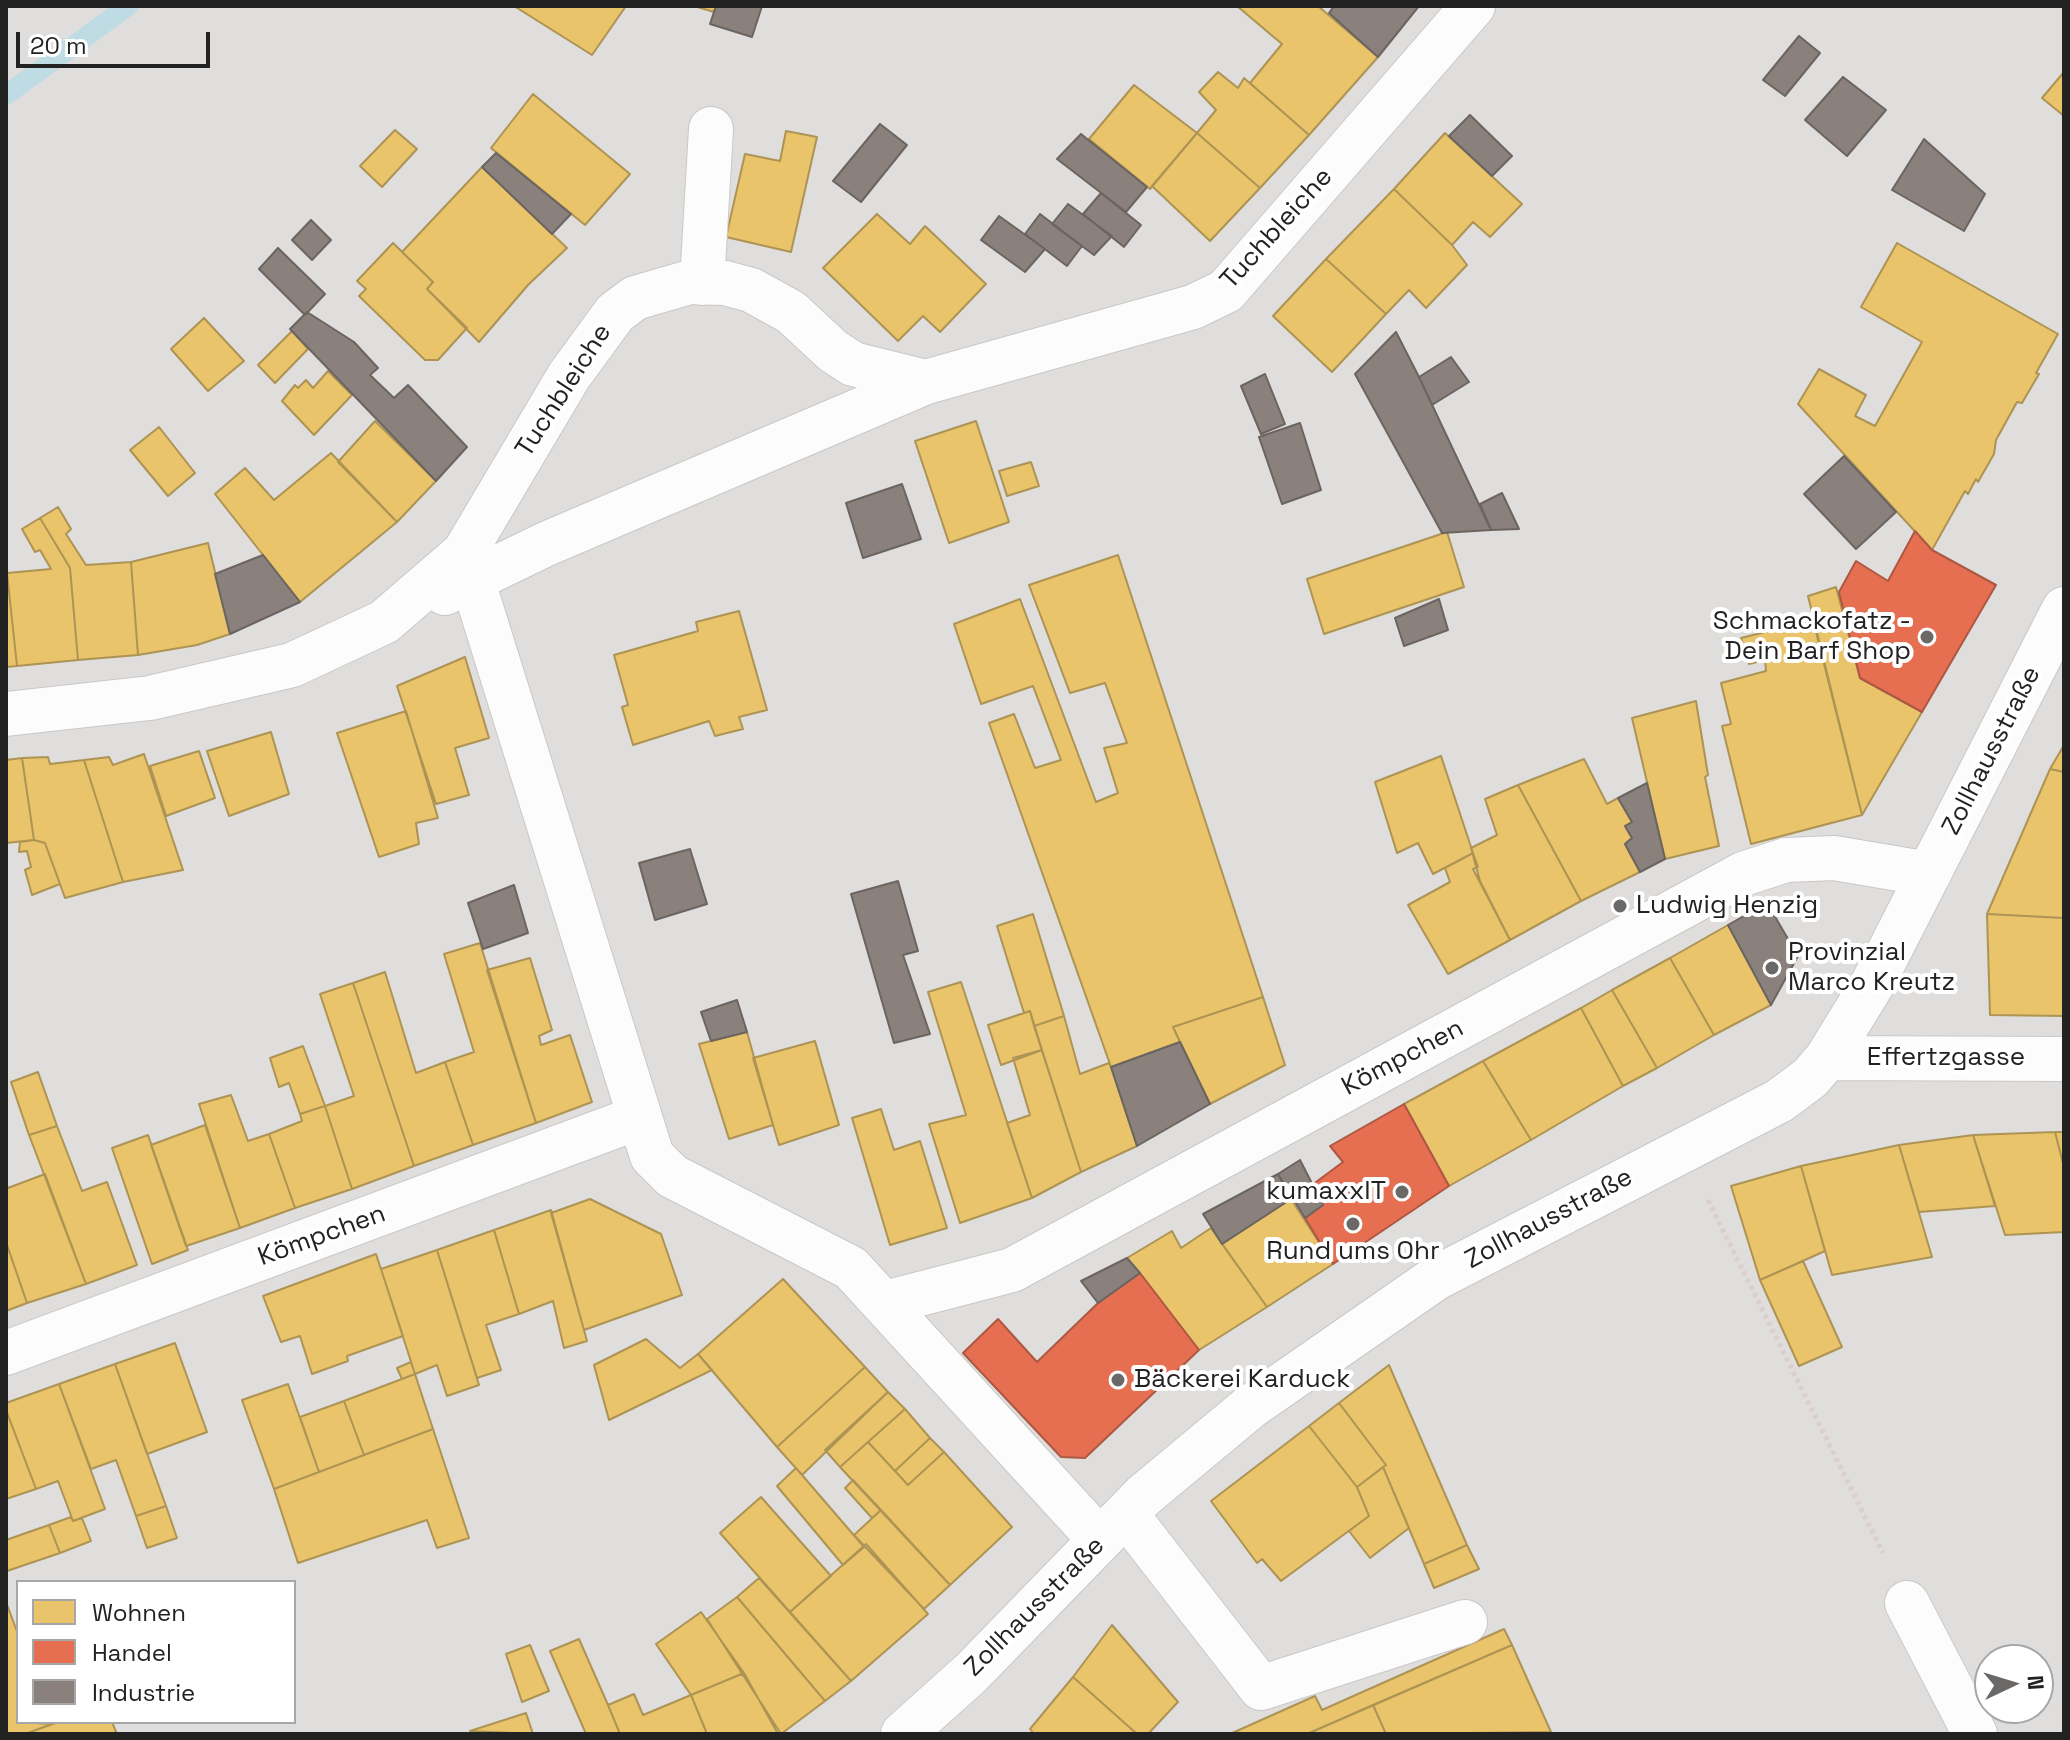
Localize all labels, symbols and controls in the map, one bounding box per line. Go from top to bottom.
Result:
scale bar [20,16,214,66]
text: 20 m [30,30,87,61]
street label: Tuchbleiche [1214,162,1340,296]
street label: Tuchbleiche [509,319,619,463]
place label: Schmackofatz - Dein Barf Shop [1713,606,1911,668]
marker: Schmackofatz - Dein Barf Shop [1918,628,1936,646]
street label: Zollhausstraße [1936,662,2048,840]
place label: Ludwig Henzig [1636,890,1818,922]
marker: Ludwig Henzig [1611,897,1629,915]
place label: Provinzial Marco Kreutz [1788,937,1955,998]
marker: Provinzial Marco Kreutz [1763,959,1781,977]
street label: Kömpchen [1337,1013,1469,1103]
street label: Effertzgasse [1867,1042,2025,1074]
street label: Zollhausstraße [1460,1162,1638,1276]
place label: kumaxxIT [1266,1176,1386,1208]
marker: kumaxxIT [1393,1183,1411,1201]
street label: Kömpchen [254,1199,390,1273]
marker: Rund ums Ohr [1344,1215,1362,1233]
place label: Rund ums Ohr [1266,1236,1440,1268]
place label: Bäckerei Karduck [1134,1364,1350,1396]
marker: Bäckerei Karduck [1109,1371,1127,1389]
street label: Zollhausstraße [959,1531,1111,1683]
legend [16,1580,296,1724]
text: Wohnen [92,1597,186,1628]
text: Handel [92,1637,172,1668]
north arrow [1974,1644,2054,1724]
text: N [2021,1674,2050,1691]
text: Industrie [92,1677,195,1708]

